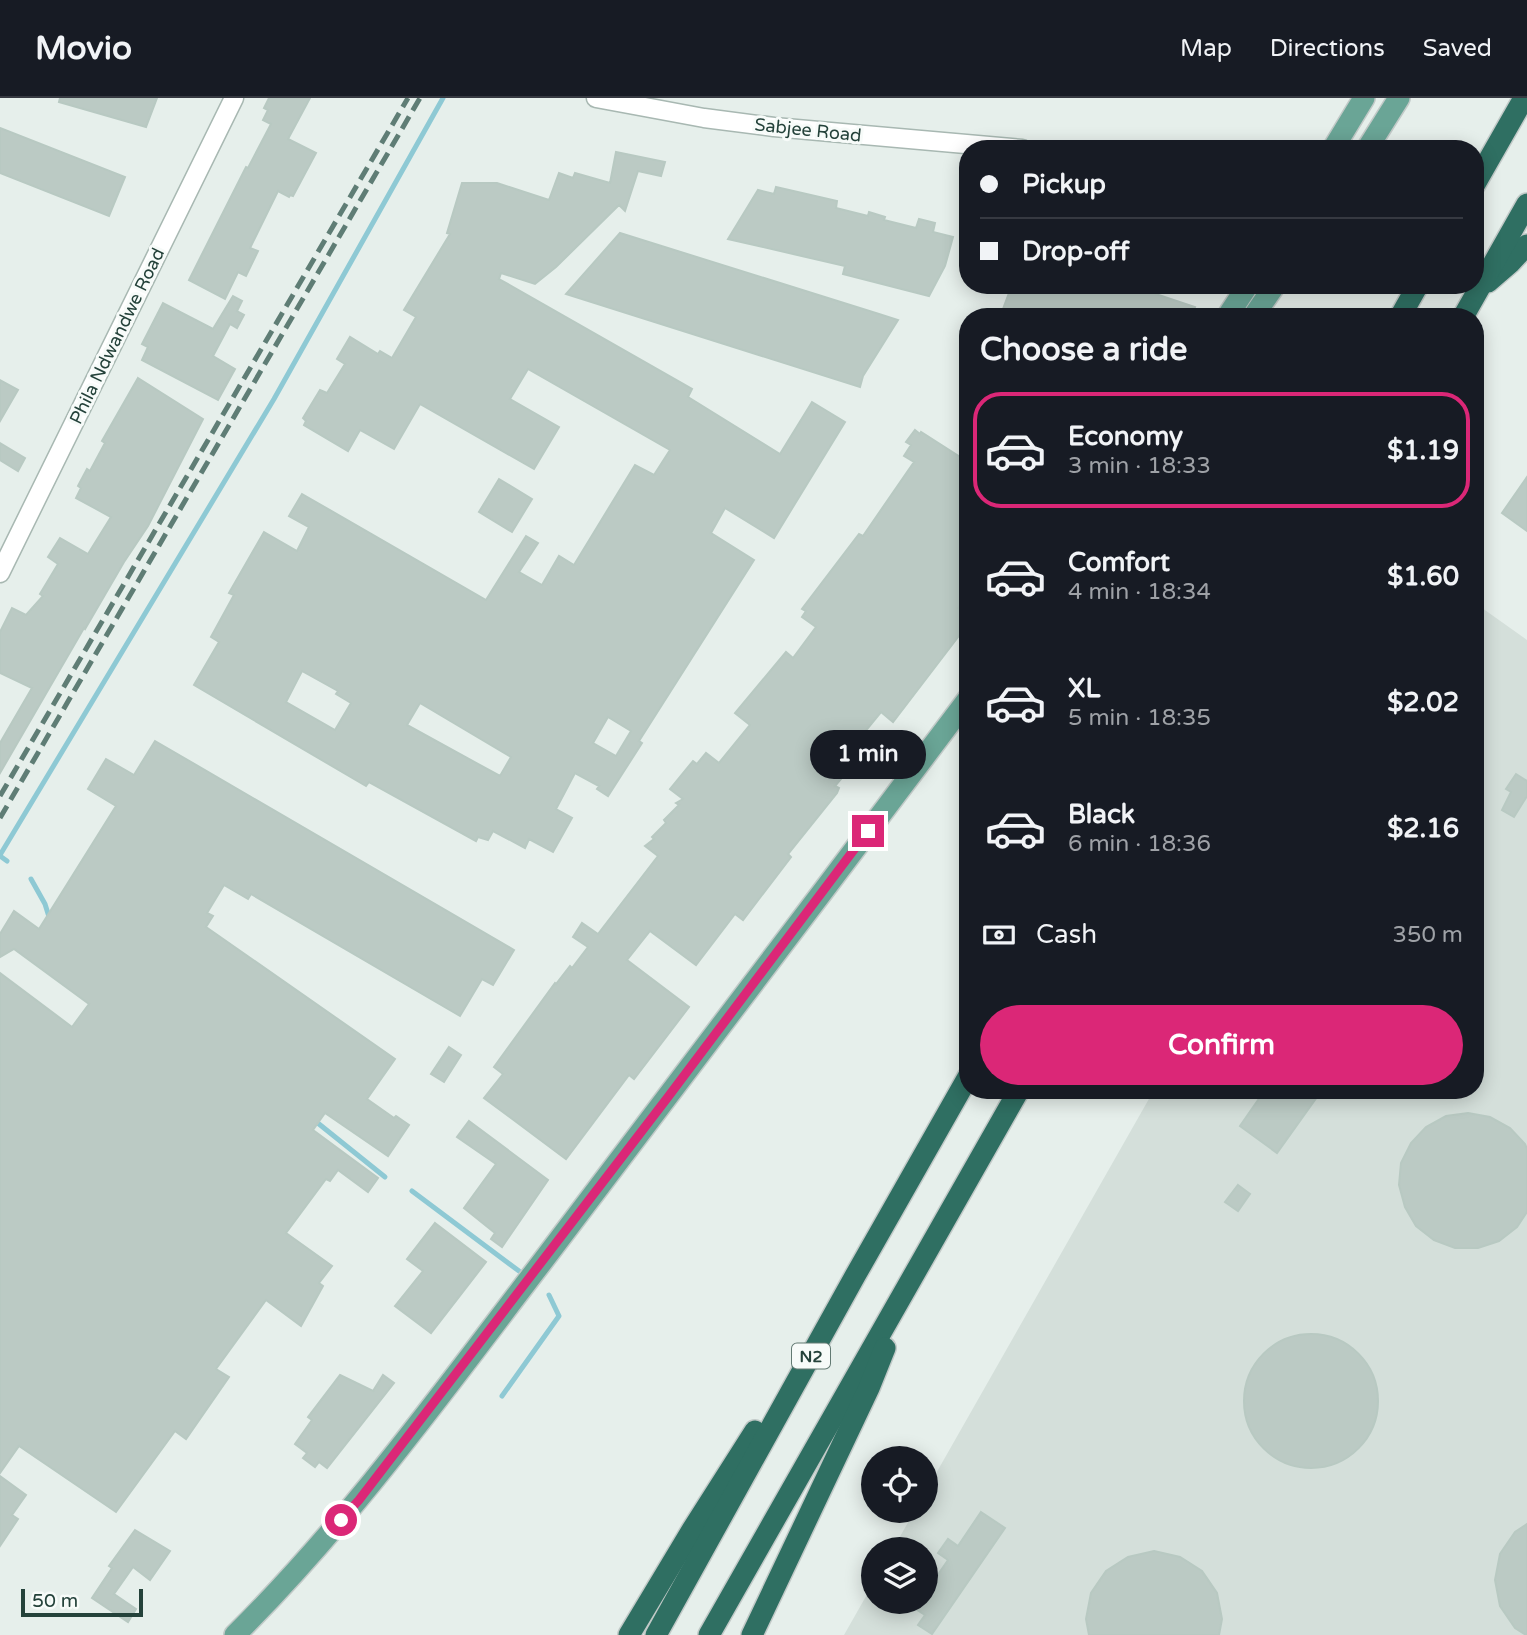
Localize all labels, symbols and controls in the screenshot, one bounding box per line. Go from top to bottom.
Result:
text: Movio [35,29,132,68]
text: Map [1180,34,1232,63]
text: Directions [1270,34,1385,63]
text: Saved [1423,34,1492,63]
street label: Sabjee Road [753,113,863,147]
text: Pickup [1022,169,1106,200]
text: Drop-off [1022,236,1129,267]
street label: Phila Ndwandwe Road [65,244,169,428]
text: Choose a ride [980,331,1187,369]
icon: car [984,419,1047,482]
text: Economy [1068,421,1183,452]
text: $1.19 [1387,435,1459,466]
text: 3 min · 18:33 [1068,452,1211,480]
icon: car [984,545,1047,608]
text: Comfort [1068,547,1170,578]
text: $1.60 [1387,561,1459,592]
text: 4 min · 18:34 [1068,578,1211,606]
icon: car [984,671,1047,734]
text: XL [1068,673,1100,704]
text: $2.02 [1387,687,1459,718]
text: 5 min · 18:35 [1068,704,1211,732]
callout: 1 min [810,730,926,778]
text: 1 min [837,740,899,768]
icon: car [984,797,1047,860]
text: Black [1068,799,1135,830]
text: $2.16 [1387,813,1459,844]
route end [852,815,884,847]
text: 6 min · 18:36 [1068,830,1211,858]
icon: cash [980,916,1018,954]
text: Cash [1036,919,1097,950]
text: 350 m [1393,921,1463,949]
button: Confirm [980,1005,1463,1085]
road number: N2 [792,1344,830,1368]
map controls [861,1446,938,1614]
button: locate [861,1446,938,1523]
route start [325,1504,357,1536]
button: layers [861,1537,938,1614]
scale bar [21,1586,144,1618]
text: 50 m [32,1590,78,1612]

